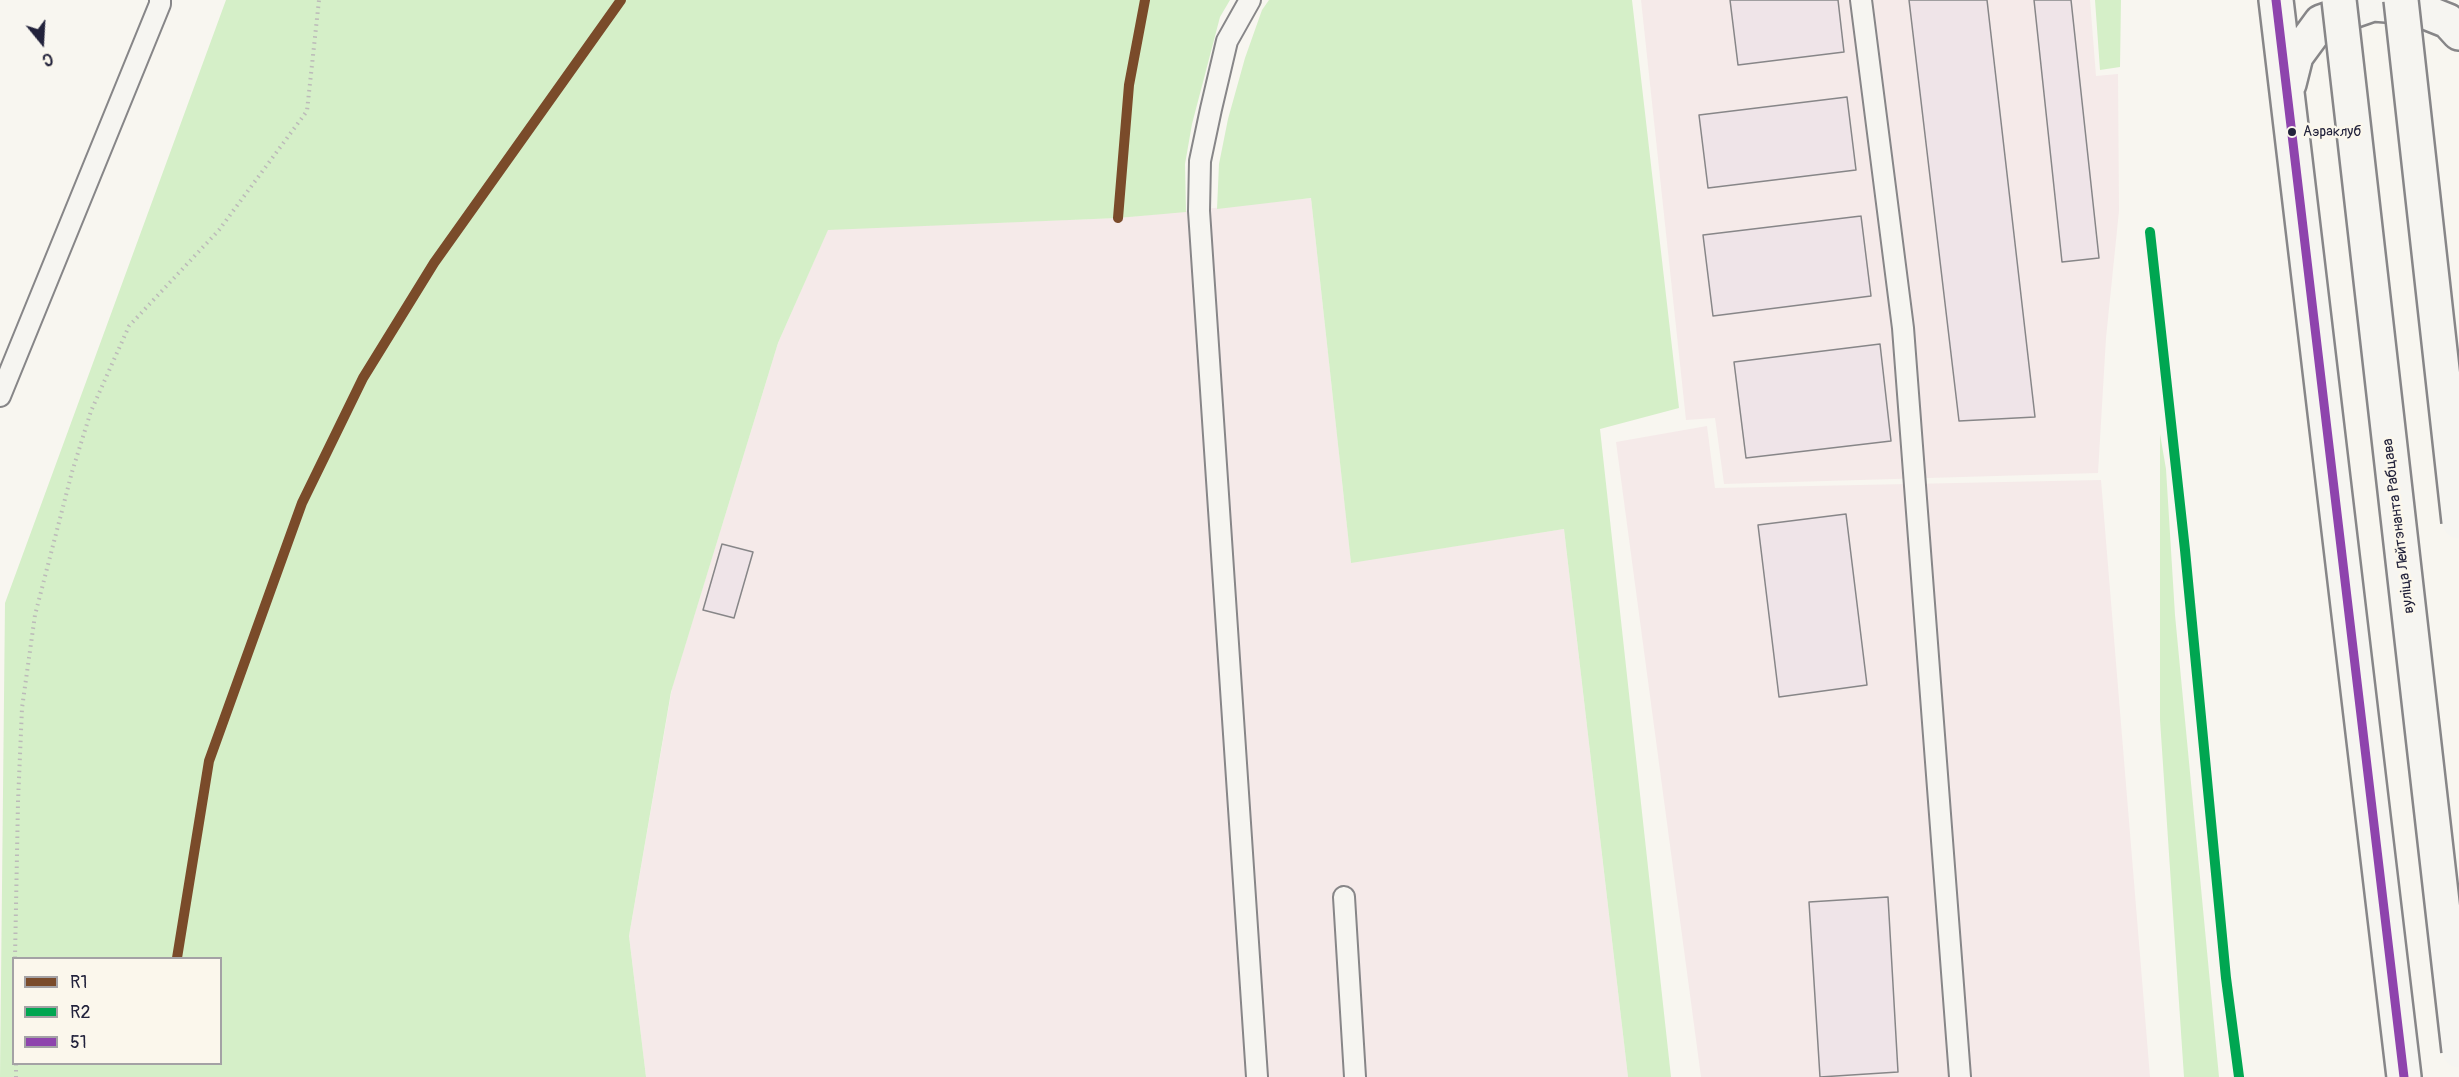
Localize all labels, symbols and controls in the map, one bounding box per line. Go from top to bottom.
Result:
north arrow [12,12,72,72]
text: С [40,48,55,70]
place label: Аэраклуб [2303,124,2361,140]
marker: Аэраклуб [2286,126,2298,138]
street label: вуліца Лейтэнанта Рабцава [2379,437,2419,615]
legend [12,957,222,1065]
text: R1 [70,971,87,994]
text: R2 [70,1001,90,1024]
text: 51 [70,1031,87,1054]

